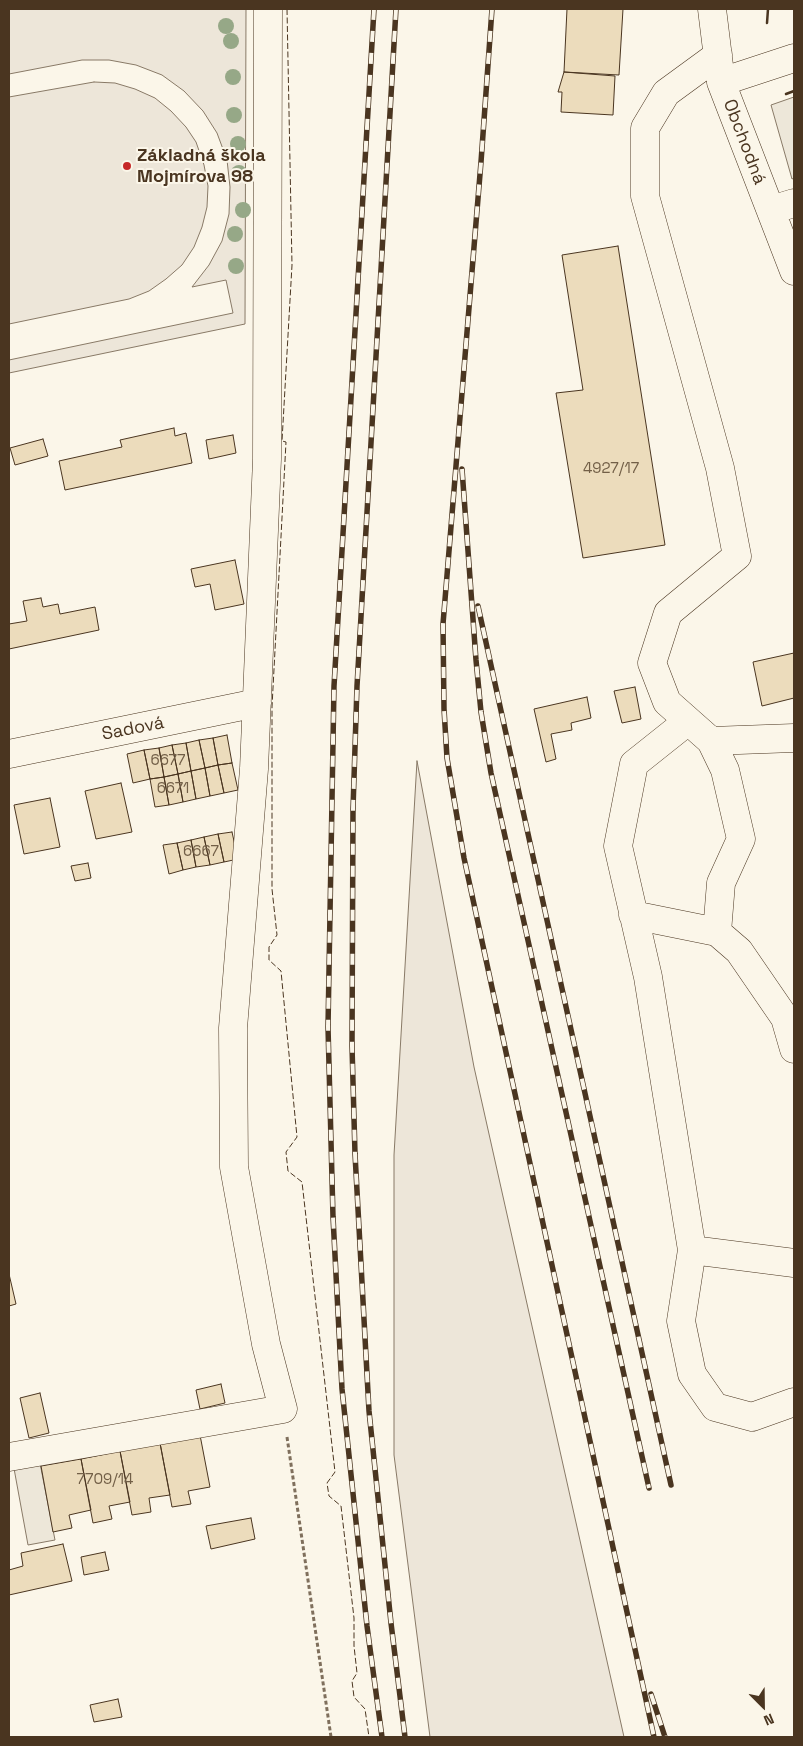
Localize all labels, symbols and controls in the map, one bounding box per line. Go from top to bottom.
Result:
street label: Obchodná [718,96,770,188]
place label: Základná škola Mojmírova 98 [137,145,266,188]
marker: Základná škola Mojmírova 98 [121,160,133,172]
house number: 4927/17 [583,460,639,478]
street label: Sadová [100,712,166,746]
house number: 6677 [150,752,186,770]
house number: 6671 [157,780,189,798]
house number: 6667 [183,843,219,861]
house number: 7709/14 [77,1471,133,1489]
north arrow [738,1681,788,1731]
text: N [761,1710,777,1730]

